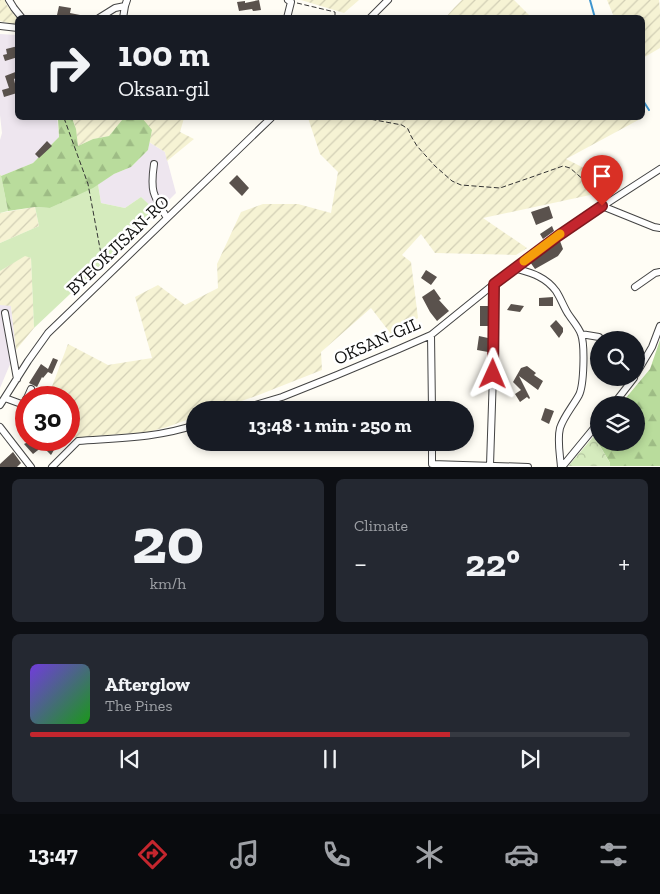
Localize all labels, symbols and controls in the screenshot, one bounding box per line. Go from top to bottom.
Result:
text: 100 m [118,33,210,75]
icon: right [35,35,100,100]
text: Oksan-gil [118,75,210,102]
pin [581,155,623,206]
icon: arrive [588,162,616,190]
street label: BYEOKJISAN-RO [62,190,174,300]
street label: OKSAN-GIL [330,312,424,370]
map controls [590,331,645,451]
button: search [590,331,645,386]
position arrow [466,347,518,399]
speed limit sign: 30 [15,386,80,451]
button: layers [590,396,645,451]
text: 13:48 · 1 min · 250 m [249,414,411,437]
text: 20 [132,502,204,580]
text: Climate [354,516,408,535]
text: 22° [465,540,520,586]
text: − [354,547,367,580]
text: + [618,547,630,580]
text: km/h [150,574,186,593]
text: Afterglow [105,673,190,696]
text: The Pines [105,696,172,715]
icon: previous [116,745,144,773]
icon: pause [316,745,344,773]
icon: next [516,745,544,773]
icon: directions [135,837,170,872]
icon: music [227,837,262,872]
icon: phone [319,837,354,872]
icon: climate [412,837,447,872]
icon: car [504,837,539,872]
icon: filters [596,837,631,872]
text: 13:47 [29,841,78,868]

